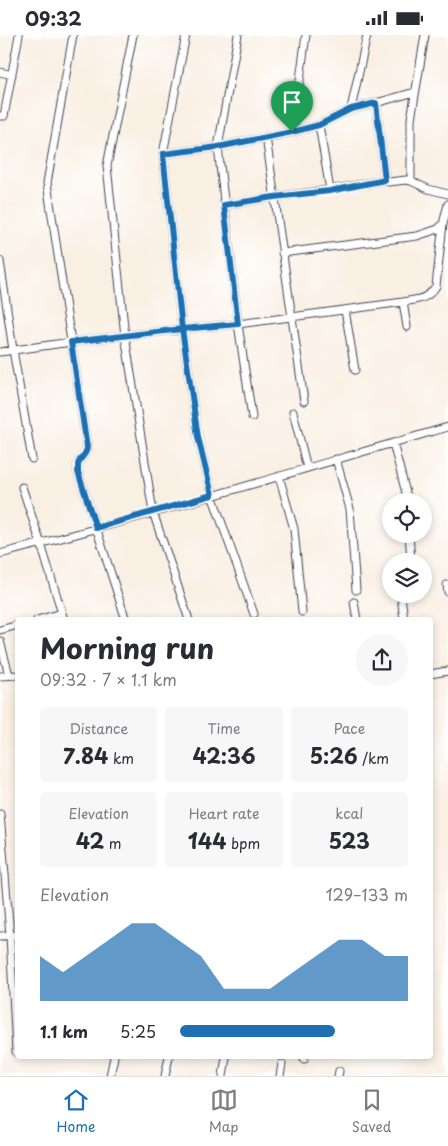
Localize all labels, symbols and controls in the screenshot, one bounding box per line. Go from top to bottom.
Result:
text: 09:32 [25,4,81,32]
pin [271,81,313,132]
icon: arrive [278,88,306,116]
map controls [382,493,432,603]
button: locate [382,493,432,543]
button: layers [382,553,432,603]
text: Morning run [40,626,214,669]
button: share [356,634,408,686]
text: 09:32 · 7 × 1.1 km [40,667,177,691]
text: Distance [69,718,128,739]
text: Time [207,718,241,739]
text: Pace [334,718,365,739]
text: 7.84 [63,739,108,771]
text: 42:36 [192,739,256,771]
text: 5:26 [310,739,358,771]
text: km [108,748,134,769]
text: /km [358,748,389,769]
text: Elevation [68,803,129,824]
text: Heart rate [189,803,259,824]
text: kcal [335,803,363,824]
text: 42 [76,824,104,856]
text: 144 [188,824,227,856]
text: 523 [329,824,370,856]
text: m [104,833,122,854]
text: bpm [227,833,260,854]
text: Elevation [40,882,109,906]
text: 129–133 m [325,882,408,906]
text: 1.1 km [40,1019,88,1043]
text: 5:25 [120,1019,156,1043]
tab: Home [57,1086,95,1137]
tab: Map [209,1086,239,1137]
tab: Saved [352,1086,391,1137]

